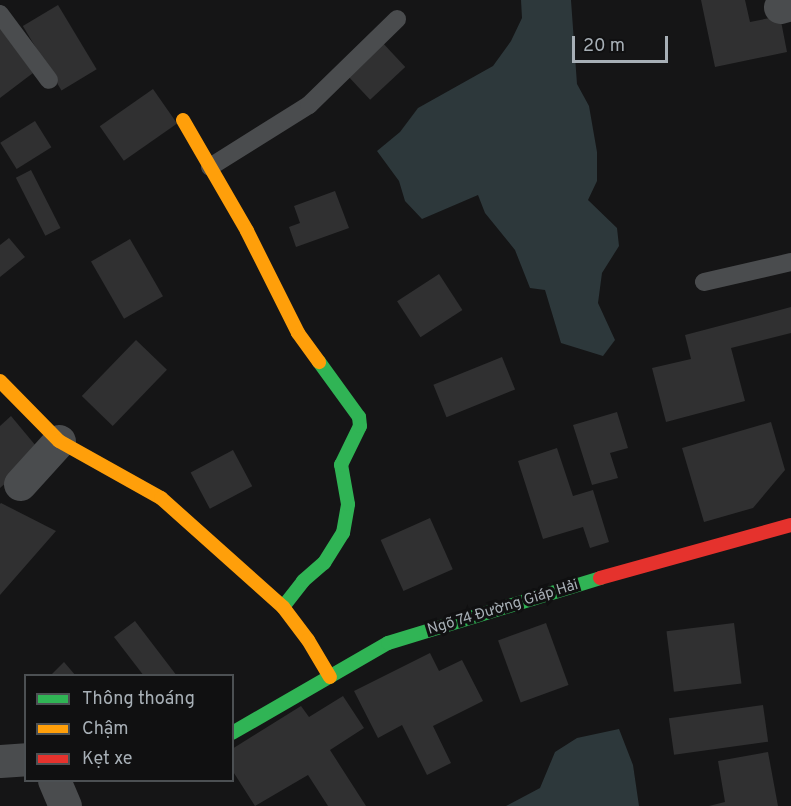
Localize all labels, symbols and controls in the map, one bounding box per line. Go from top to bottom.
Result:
scale bar [575,24,671,62]
text: 20 m [583,35,625,58]
street label: Ngõ 74 Đường Giáp Hải [425,576,581,640]
legend [24,674,234,782]
text: Thông thoáng [82,688,195,711]
text: Chậm [82,718,129,741]
text: Kẹt xe [82,748,132,771]

